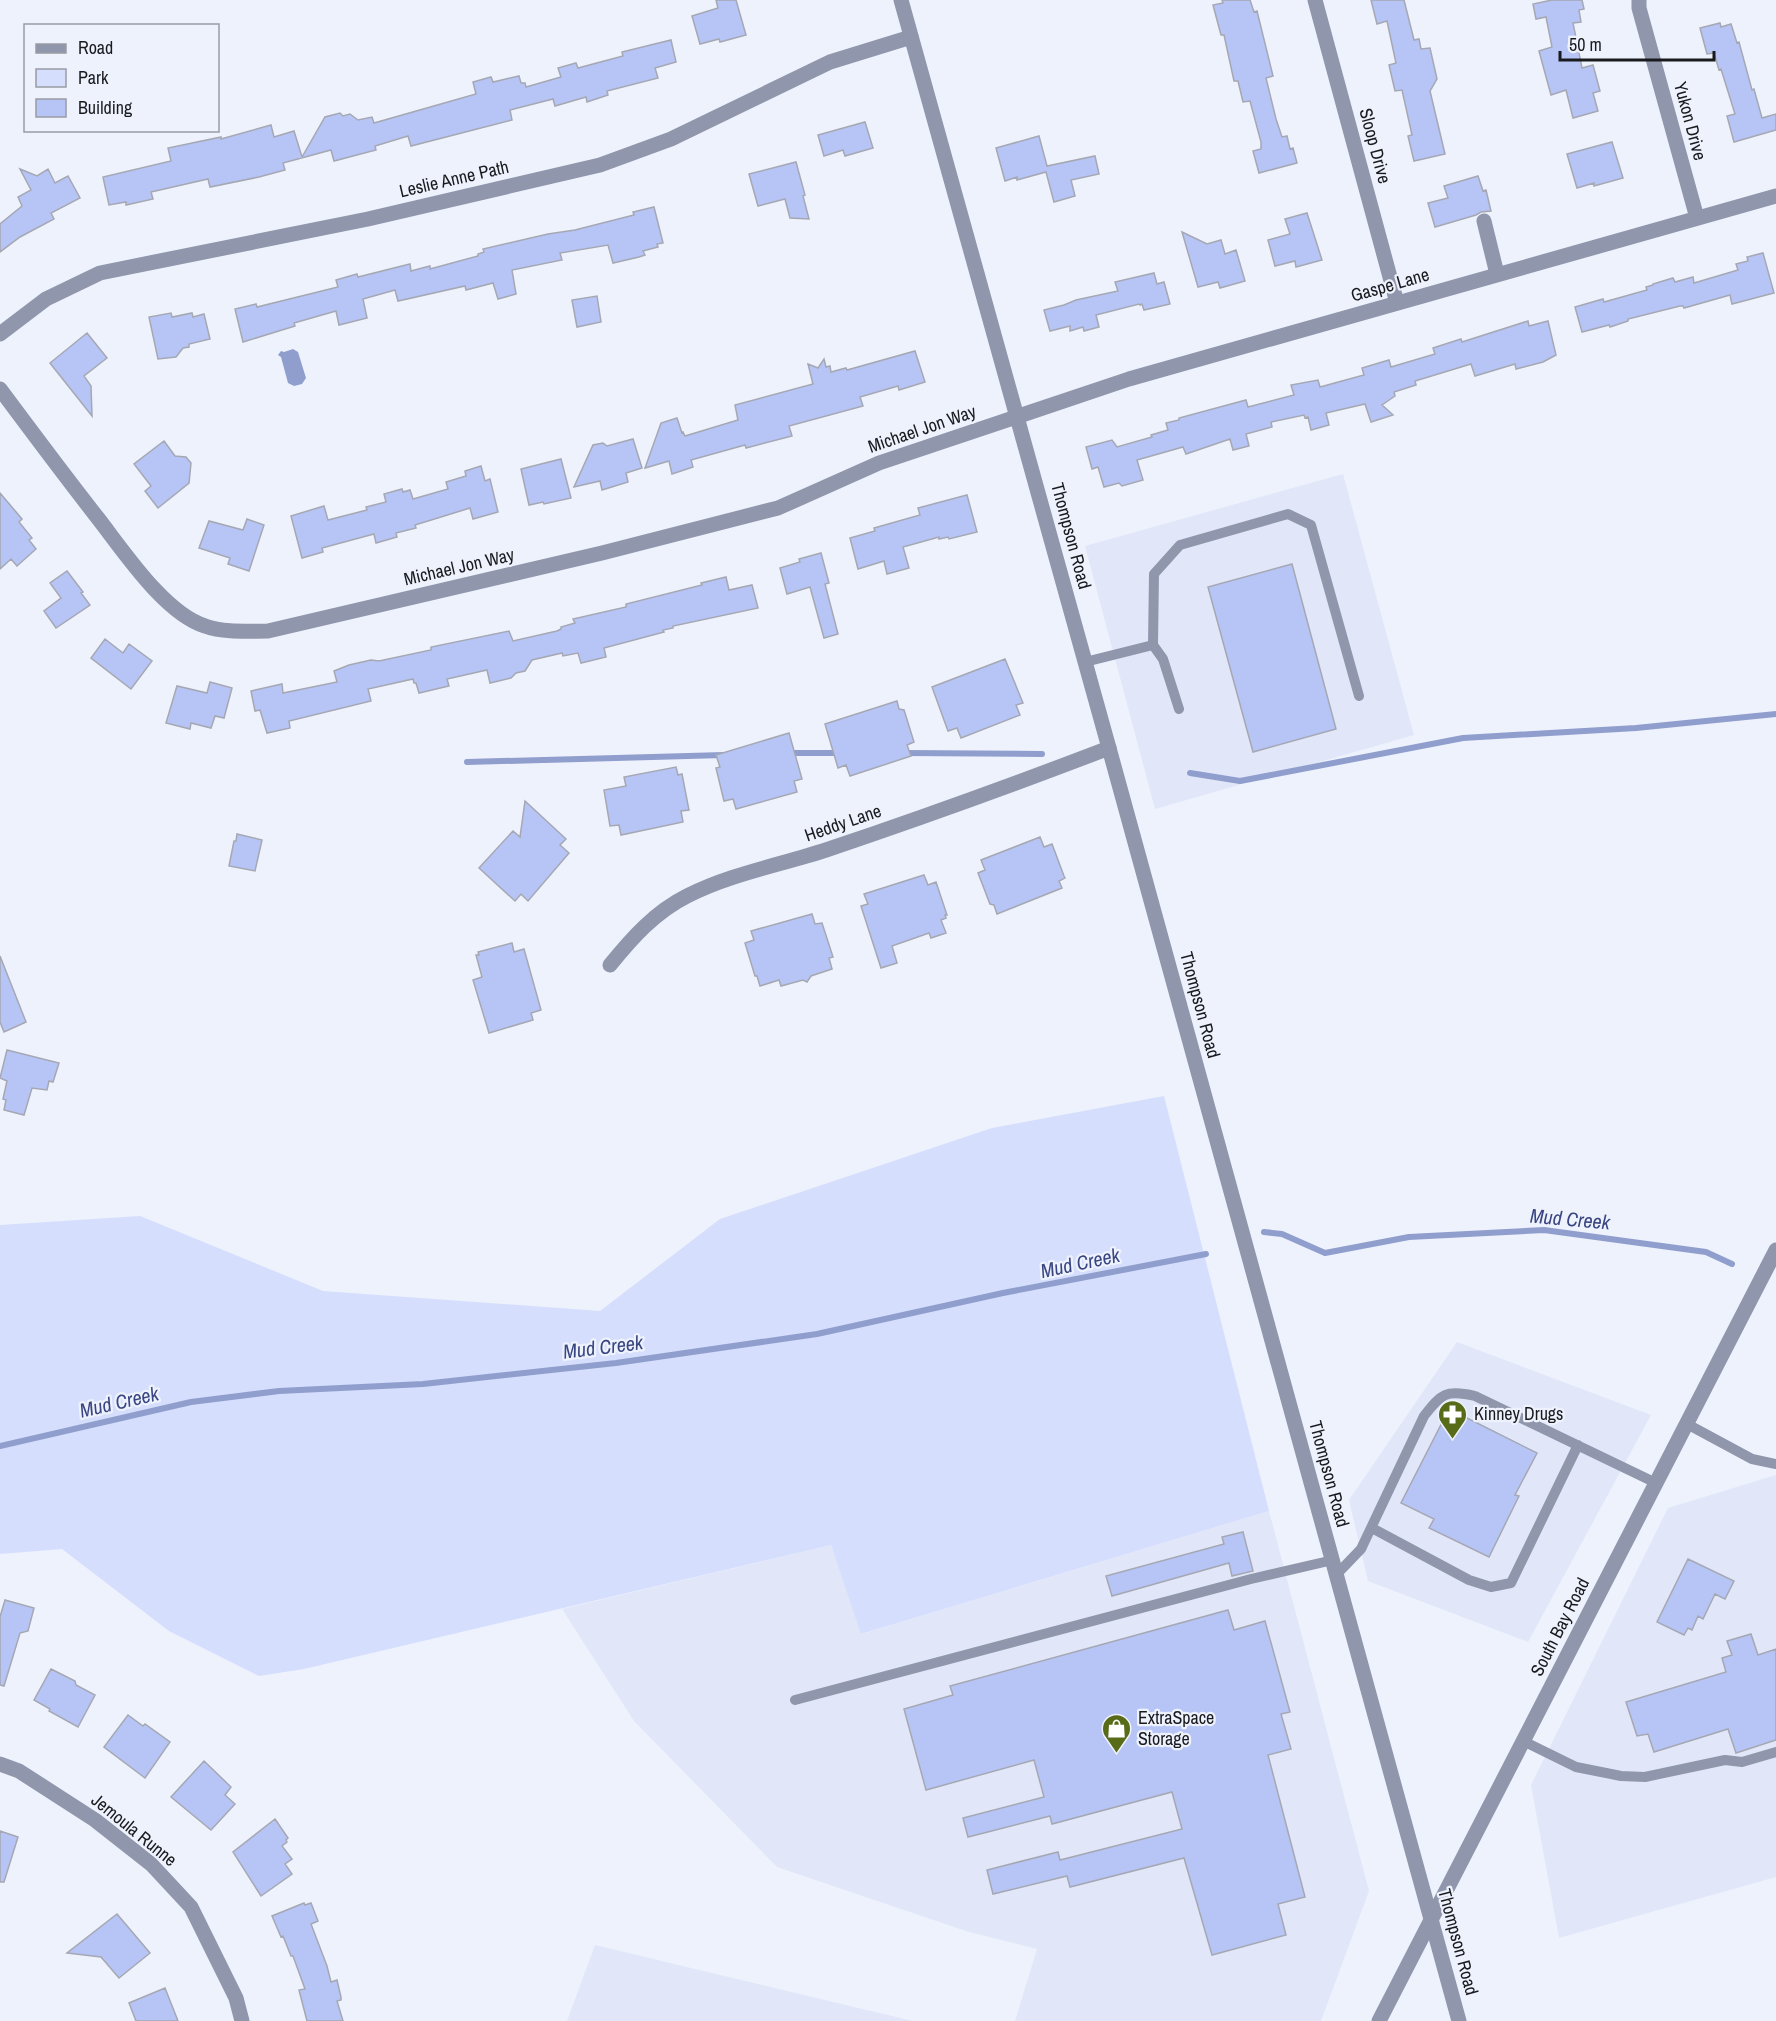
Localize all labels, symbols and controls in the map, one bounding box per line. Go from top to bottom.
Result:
legend [24,24,219,132]
scale bar [1560,24,1714,62]
text: 50 m [1569,32,1602,57]
text: Road [78,35,113,60]
text: Park [78,65,109,90]
street label: Yukon Drive [1668,79,1713,163]
text: Building [78,95,133,120]
street label: Sloop Drive [1353,105,1398,186]
street label: Leslie Anne Path [397,154,511,203]
street label: Gaspe Lane [1348,261,1432,308]
street label: Michael Jon Way [865,398,980,459]
street label: Thompson Road [1045,480,1098,592]
street label: Michael Jon Way [401,542,517,591]
street label: Heddy Lane [801,798,885,847]
street label: Thompson Road [1174,949,1227,1061]
water label: Mud Creek [1529,1202,1612,1236]
water label: Mud Creek [1038,1241,1123,1284]
water label: Mud Creek [561,1328,645,1365]
water label: Mud Creek [77,1379,162,1424]
pharmacy icon: Kinney Drugs [1437,1398,1469,1440]
place label: Kinney Drugs [1474,1401,1563,1426]
street label: Thompson Road [1303,1418,1356,1530]
street label: South Bay Road [1524,1573,1595,1680]
place label: ExtraSpace Storage [1138,1705,1214,1751]
shop icon: ExtraSpace Storage [1101,1712,1133,1754]
street label: Jemoula Runne [86,1787,182,1872]
street label: Thompson Road [1432,1886,1485,1998]

